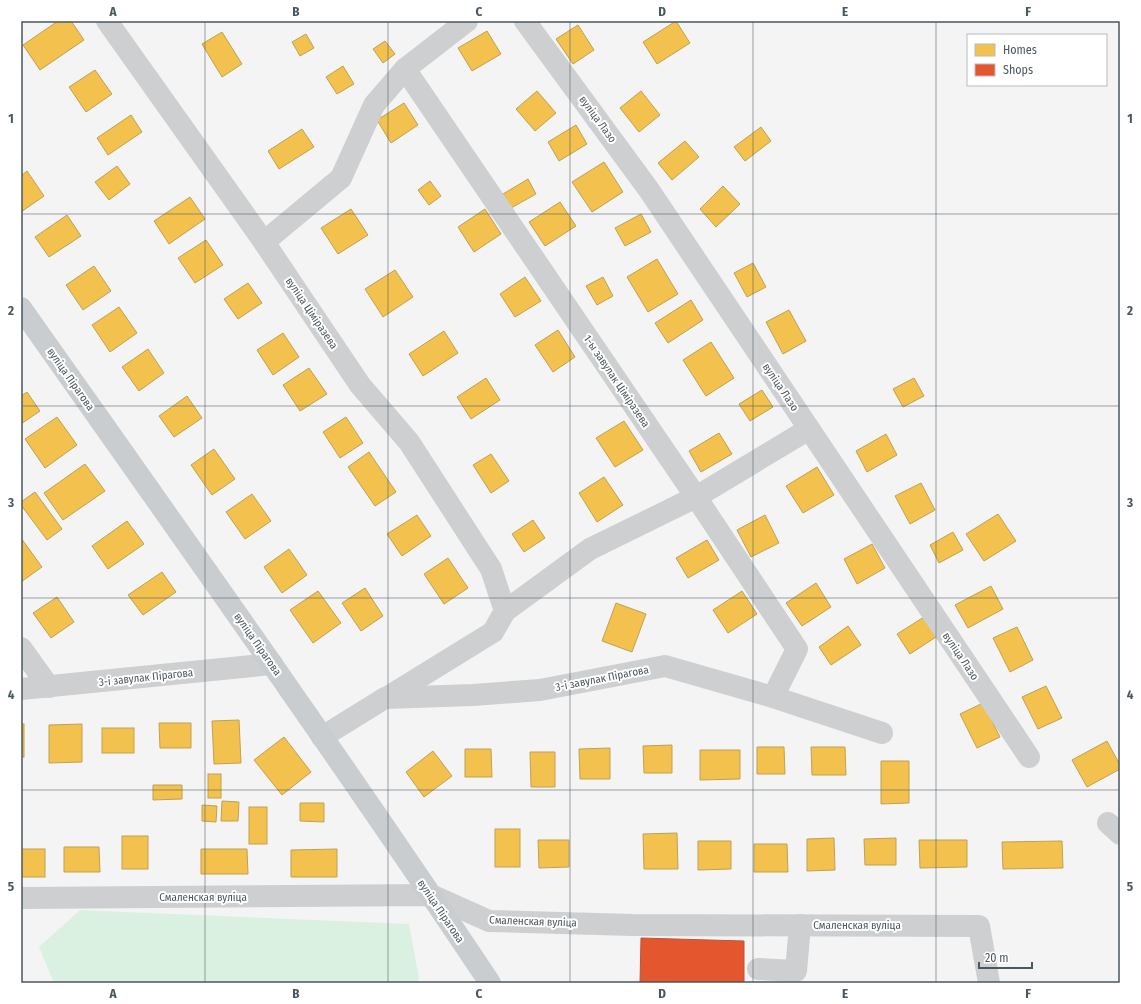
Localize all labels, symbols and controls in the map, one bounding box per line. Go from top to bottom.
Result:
text: A [108,4,117,19]
text: B [292,4,300,19]
text: C [476,4,483,19]
text: D [658,4,666,19]
text: E [842,4,848,19]
text: F [1025,4,1031,19]
legend [967,34,1107,86]
text: Homes [1003,43,1037,57]
text: Shops [1003,63,1033,77]
street label: вуліца Лазо [576,93,619,145]
text: 1 [8,111,14,126]
text: 1 [1127,111,1133,126]
street label: вуліца Ціміразева [283,275,340,352]
text: 2 [7,303,14,318]
text: 2 [1126,303,1133,318]
street label: 1-ы завулак Ціміразева [581,333,652,430]
street label: вуліца Пірагова [44,345,97,413]
street label: вуліца Лазо [760,361,801,414]
text: 3 [7,495,14,510]
text: 3 [1126,495,1133,510]
street label: вуліца Пірагова [231,610,284,678]
street label: вуліца Лазо [940,630,981,683]
street label: 3-і завулак Пірагова [554,663,650,694]
street label: 3-і завулак Пірагова [98,666,194,689]
text: 4 [8,687,15,702]
text: 4 [1127,687,1134,702]
street label: вуліца Пірагова [415,877,467,945]
text: 5 [8,879,14,894]
text: 5 [1127,879,1133,894]
street label: Смаленская вуліца [159,891,247,904]
street label: Смаленская вуліца [489,913,577,930]
street label: Смаленская вуліца [813,919,901,932]
scale bar [979,944,1032,970]
text: 20 m [985,951,1009,965]
text: A [108,986,117,1001]
text: B [292,986,300,1001]
text: C [476,986,483,1001]
text: D [658,986,666,1001]
text: E [842,986,848,1001]
text: F [1025,986,1031,1001]

